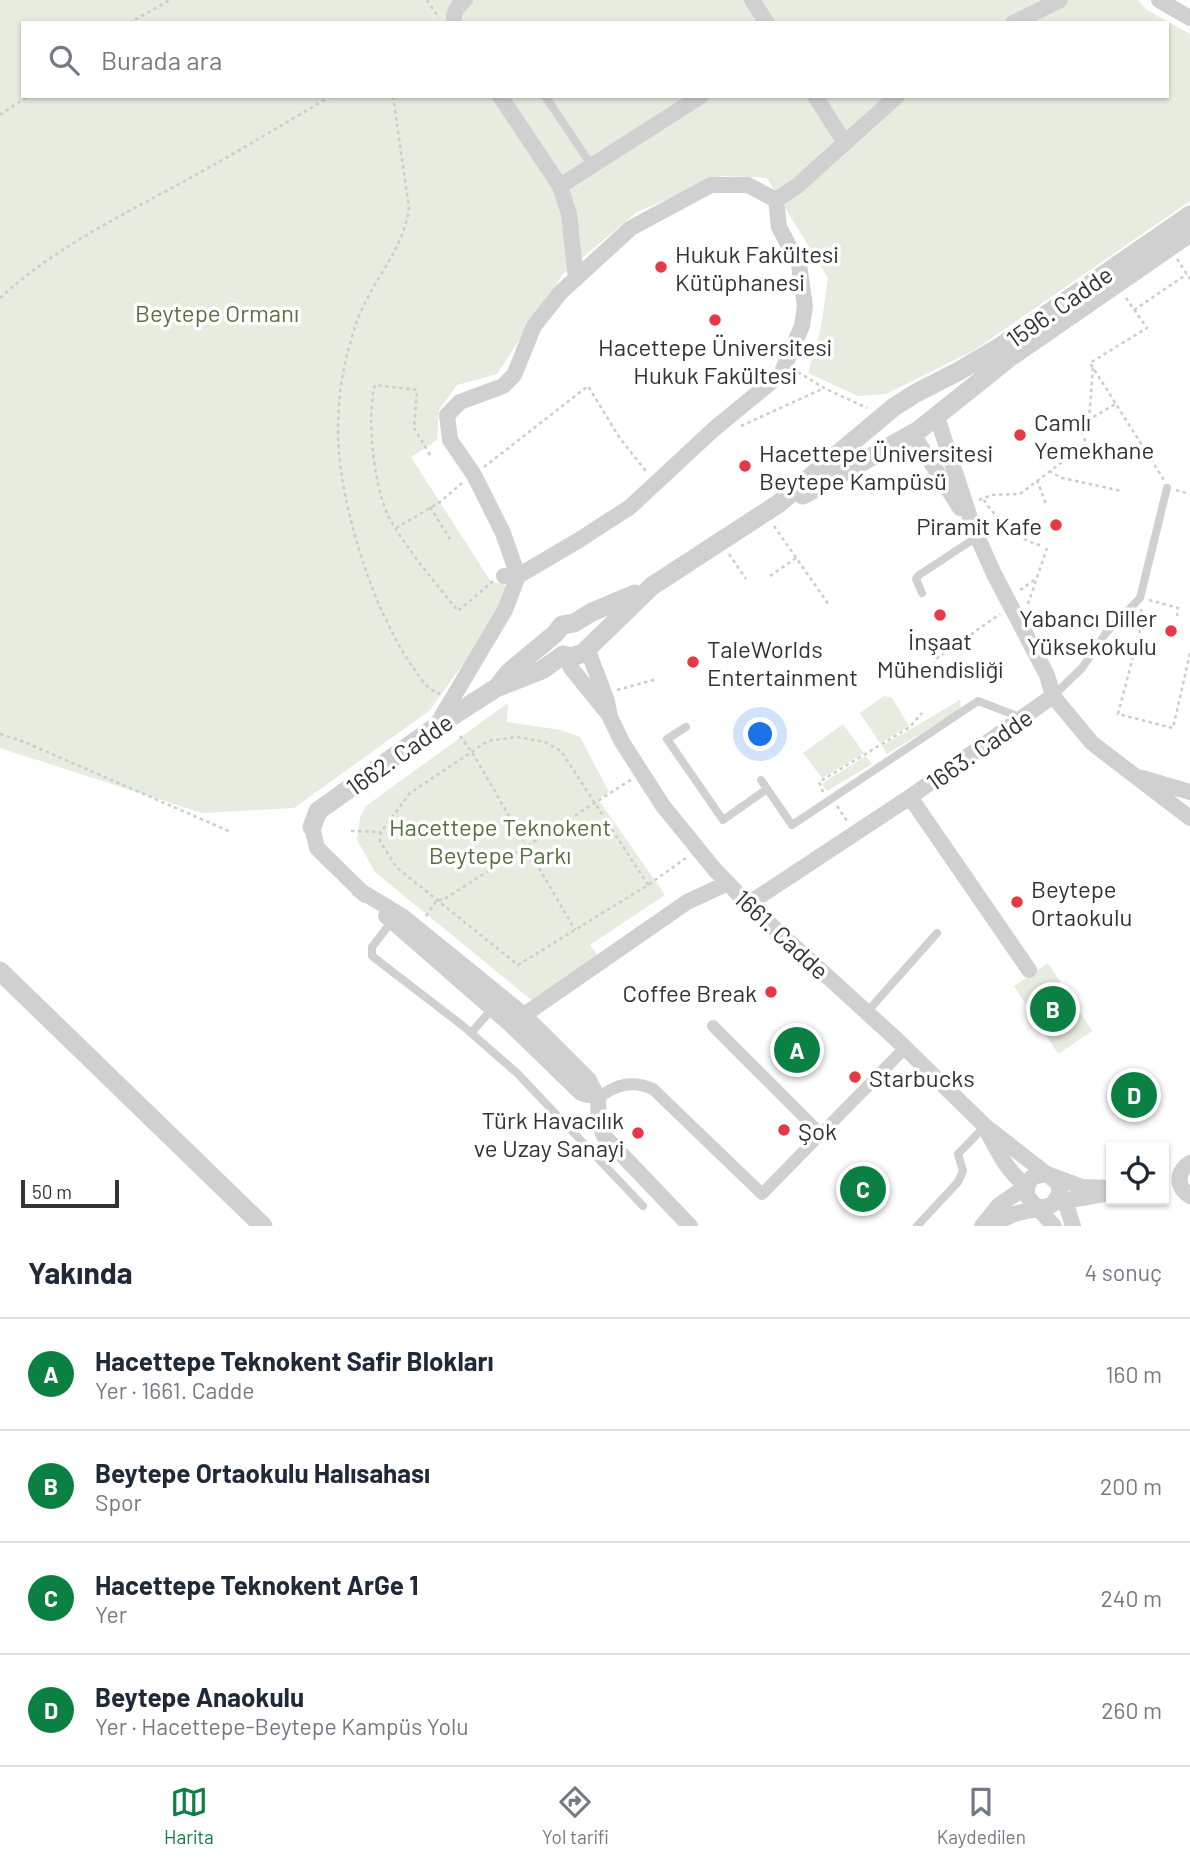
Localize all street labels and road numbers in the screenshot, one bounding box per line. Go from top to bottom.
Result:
street label: 1596. Cadde [1000,259,1118,353]
street label: 1663. Cadde [920,702,1038,796]
street label: 1662. Cadde [340,707,458,801]
street label: 1661. Cadde [729,883,835,985]

